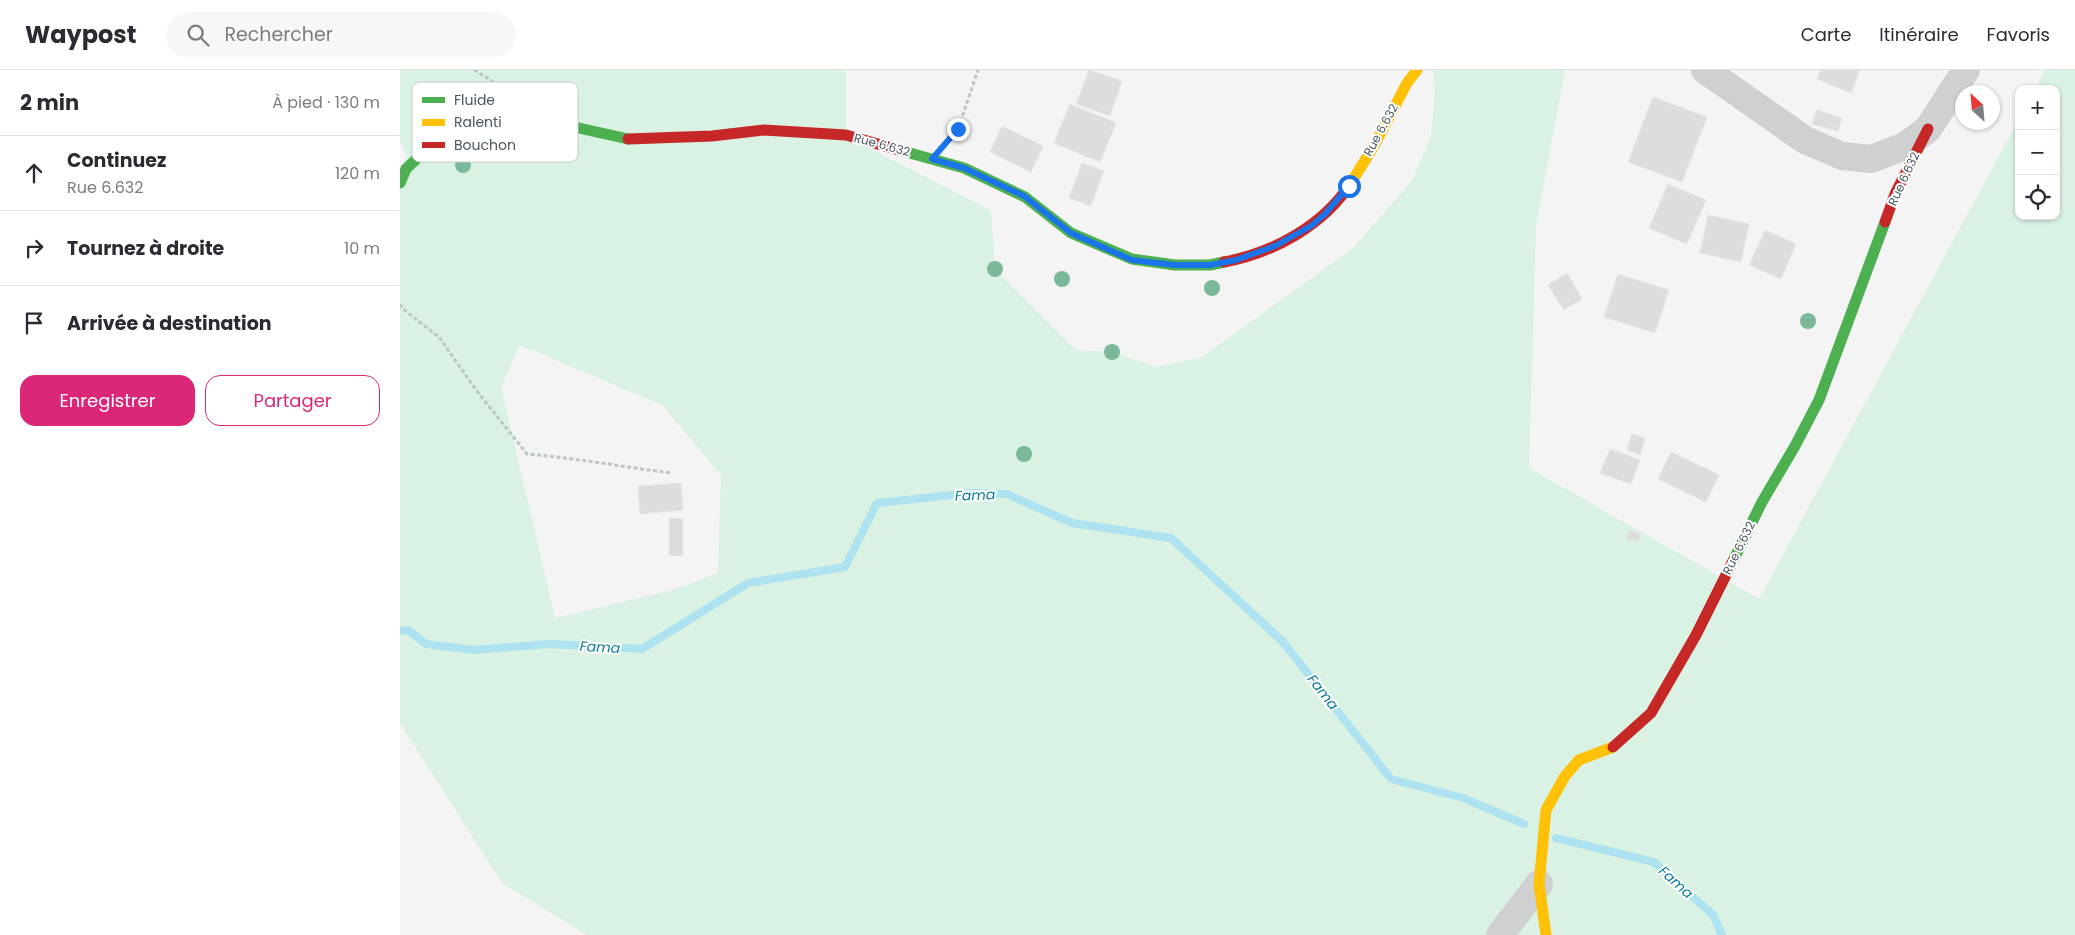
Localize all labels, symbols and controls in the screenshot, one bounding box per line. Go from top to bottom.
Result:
search box [166,12,516,57]
text: Waypost [25,18,136,51]
icon: search [184,21,212,49]
text: Rechercher [224,21,333,48]
text: Carte [1801,22,1851,47]
text: Itinéraire [1879,22,1959,47]
text: Favoris [1987,22,2050,47]
legend [412,82,578,162]
north arrow [1955,85,2000,130]
map controls [2015,85,2060,220]
button: + [2015,85,2060,130]
text: 2 min [20,88,79,117]
text: Fluide [454,90,495,110]
text: À pied · 130 m [272,91,380,114]
street label: Rue 6.632 [1359,100,1402,159]
text: Ralenti [454,112,502,132]
route end [947,118,970,141]
street label: Rue 6.632 [852,129,912,160]
button: − [2015,130,2060,175]
text: Bouchon [454,135,516,155]
text: Continuez [67,147,166,174]
street label: Rue 6.632 [1884,149,1923,208]
icon: ahead [20,159,48,187]
text: 120 m [335,162,380,185]
route start [1338,175,1361,198]
button: locate [2015,175,2060,220]
text: Rue 6.632 [67,176,143,199]
icon: right [20,234,48,262]
text: Tournez à droite [67,235,224,262]
text: 10 m [344,237,380,260]
icon: arrive [20,309,48,337]
text: Arrivée à destination [67,310,272,337]
button: Enregistrer [20,375,195,426]
button: Partager [205,375,380,426]
water label: Fama [954,484,996,506]
street label: Rue 6.632 [1718,518,1759,577]
water label: Fama [579,636,621,658]
water label: Fama [1303,670,1344,714]
water label: Fama [1654,861,1698,903]

